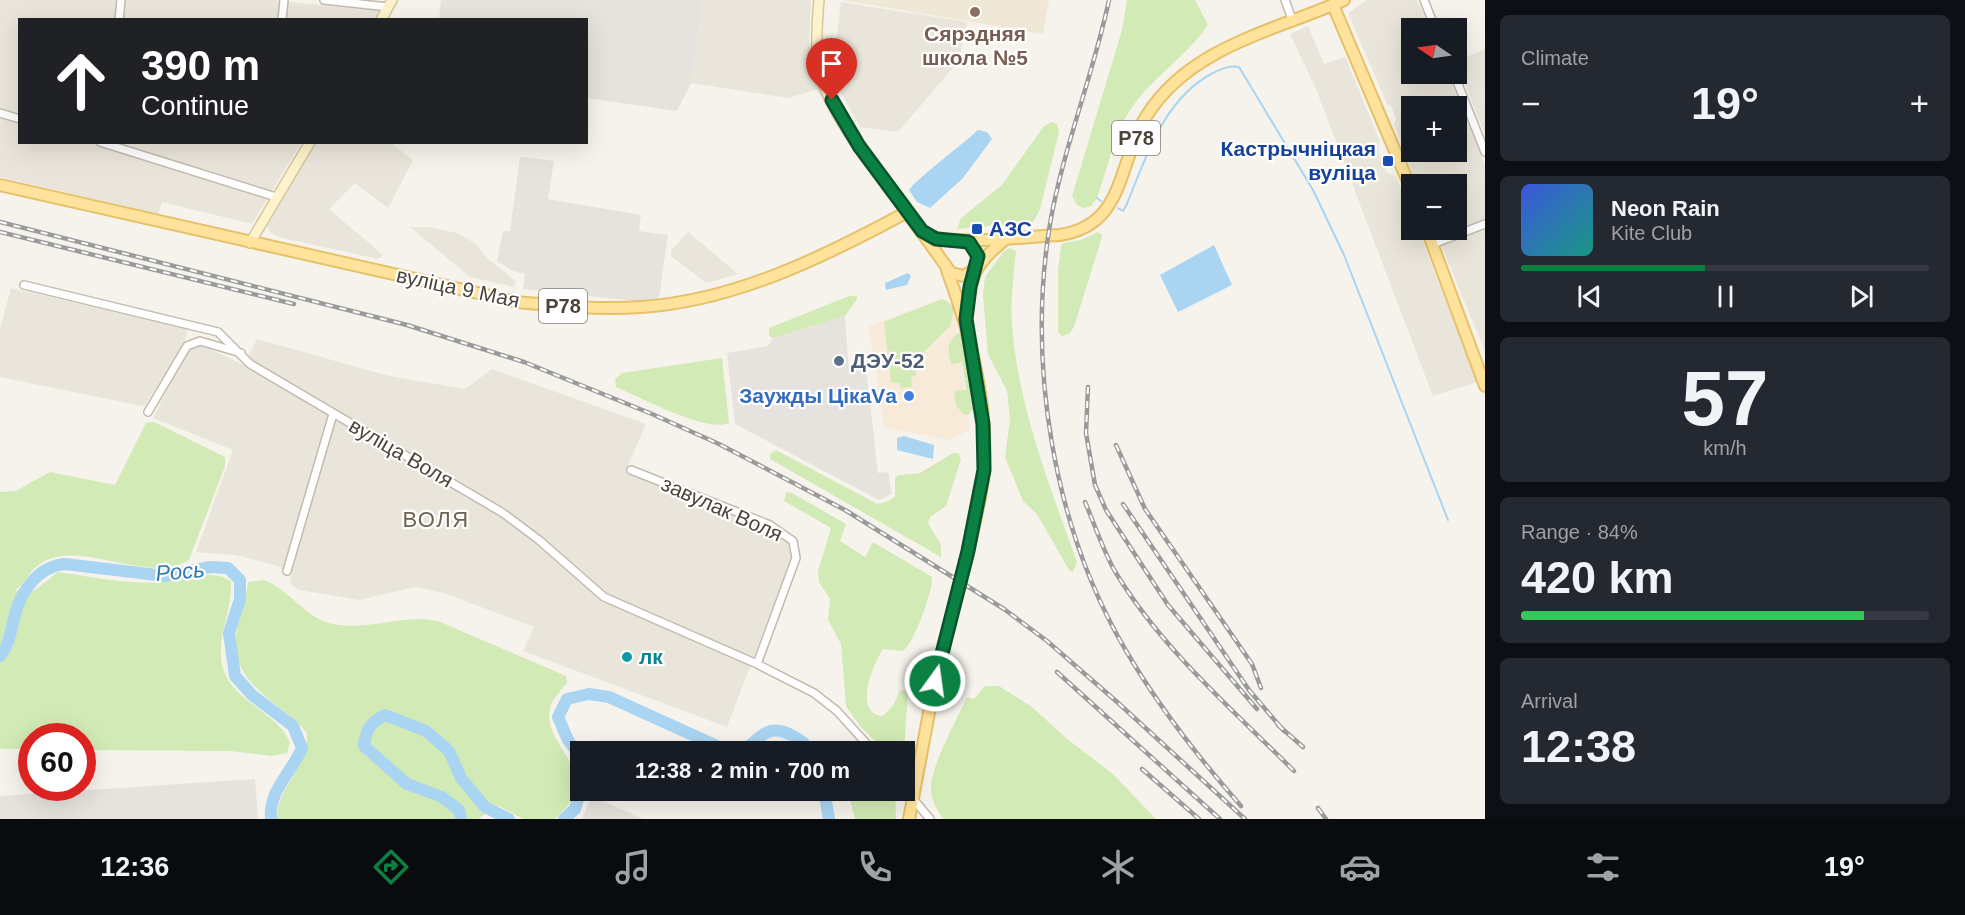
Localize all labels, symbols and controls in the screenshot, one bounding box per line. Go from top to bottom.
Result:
marker: Сярэдняя школа №5 [968,5,982,19]
north arrow [1401,18,1467,84]
map controls [1401,18,1467,240]
place label: Сярэдняя школа №5 [922,22,1028,69]
pin [806,38,857,100]
icon: ahead [42,42,120,120]
text: 390 m [141,42,260,89]
icon: arrive [815,47,848,80]
text: Climate [1521,47,1589,69]
text: 19° [1691,78,1759,129]
text: − [1521,85,1540,122]
text: + [1910,85,1929,122]
text: Continue [141,91,249,121]
button: + [1401,96,1467,162]
road number: Р78 [1112,121,1160,155]
place label: Кастрычніцкая вуліца [1220,137,1376,184]
marker: Кастрычніцкая вуліца [1381,154,1395,168]
button: − [1401,174,1467,240]
text: Neon Rain [1611,196,1720,221]
place label: АЗС [989,217,1032,240]
marker: АЗС [970,222,984,236]
text: Kite Club [1611,222,1692,244]
street label: вуліца 9 Мая [394,263,522,312]
icon: previous [1573,280,1606,313]
icon: pause [1709,280,1742,313]
icon: next [1845,280,1878,313]
road number: Р78 [539,289,587,323]
place label: ДЭУ-52 [851,349,924,372]
marker: ДЭУ-52 [832,354,846,368]
text: 57 [1682,354,1768,442]
place label: Заужды ЦікаVа [739,384,897,407]
marker: Заужды ЦікаVа [902,389,916,403]
street label: вуліца Воля [345,414,457,492]
text: km/h [1703,437,1747,459]
street label: завулак Воля [658,472,786,545]
district label: ВОЛЯ [402,507,470,532]
text: Range · 84% [1521,521,1638,543]
text: 420 km [1521,552,1674,603]
water label: Рось [154,557,206,586]
place label: лк [639,645,663,668]
position arrow [903,649,967,713]
marker: лк [620,650,634,664]
text: Arrival [1521,690,1578,712]
text: 12:38 [1521,721,1636,772]
speed limit sign: 60 [18,723,96,801]
text: 12:38 · 2 min · 700 m [635,758,850,783]
icon: directions [370,846,412,888]
icon: music [612,846,654,888]
icon: phone [854,846,896,888]
icon: climate [1097,846,1139,888]
icon: car [1339,846,1381,888]
icon: filters [1582,846,1624,888]
text: 12:36 [100,852,169,882]
text: 19° [1824,852,1865,882]

